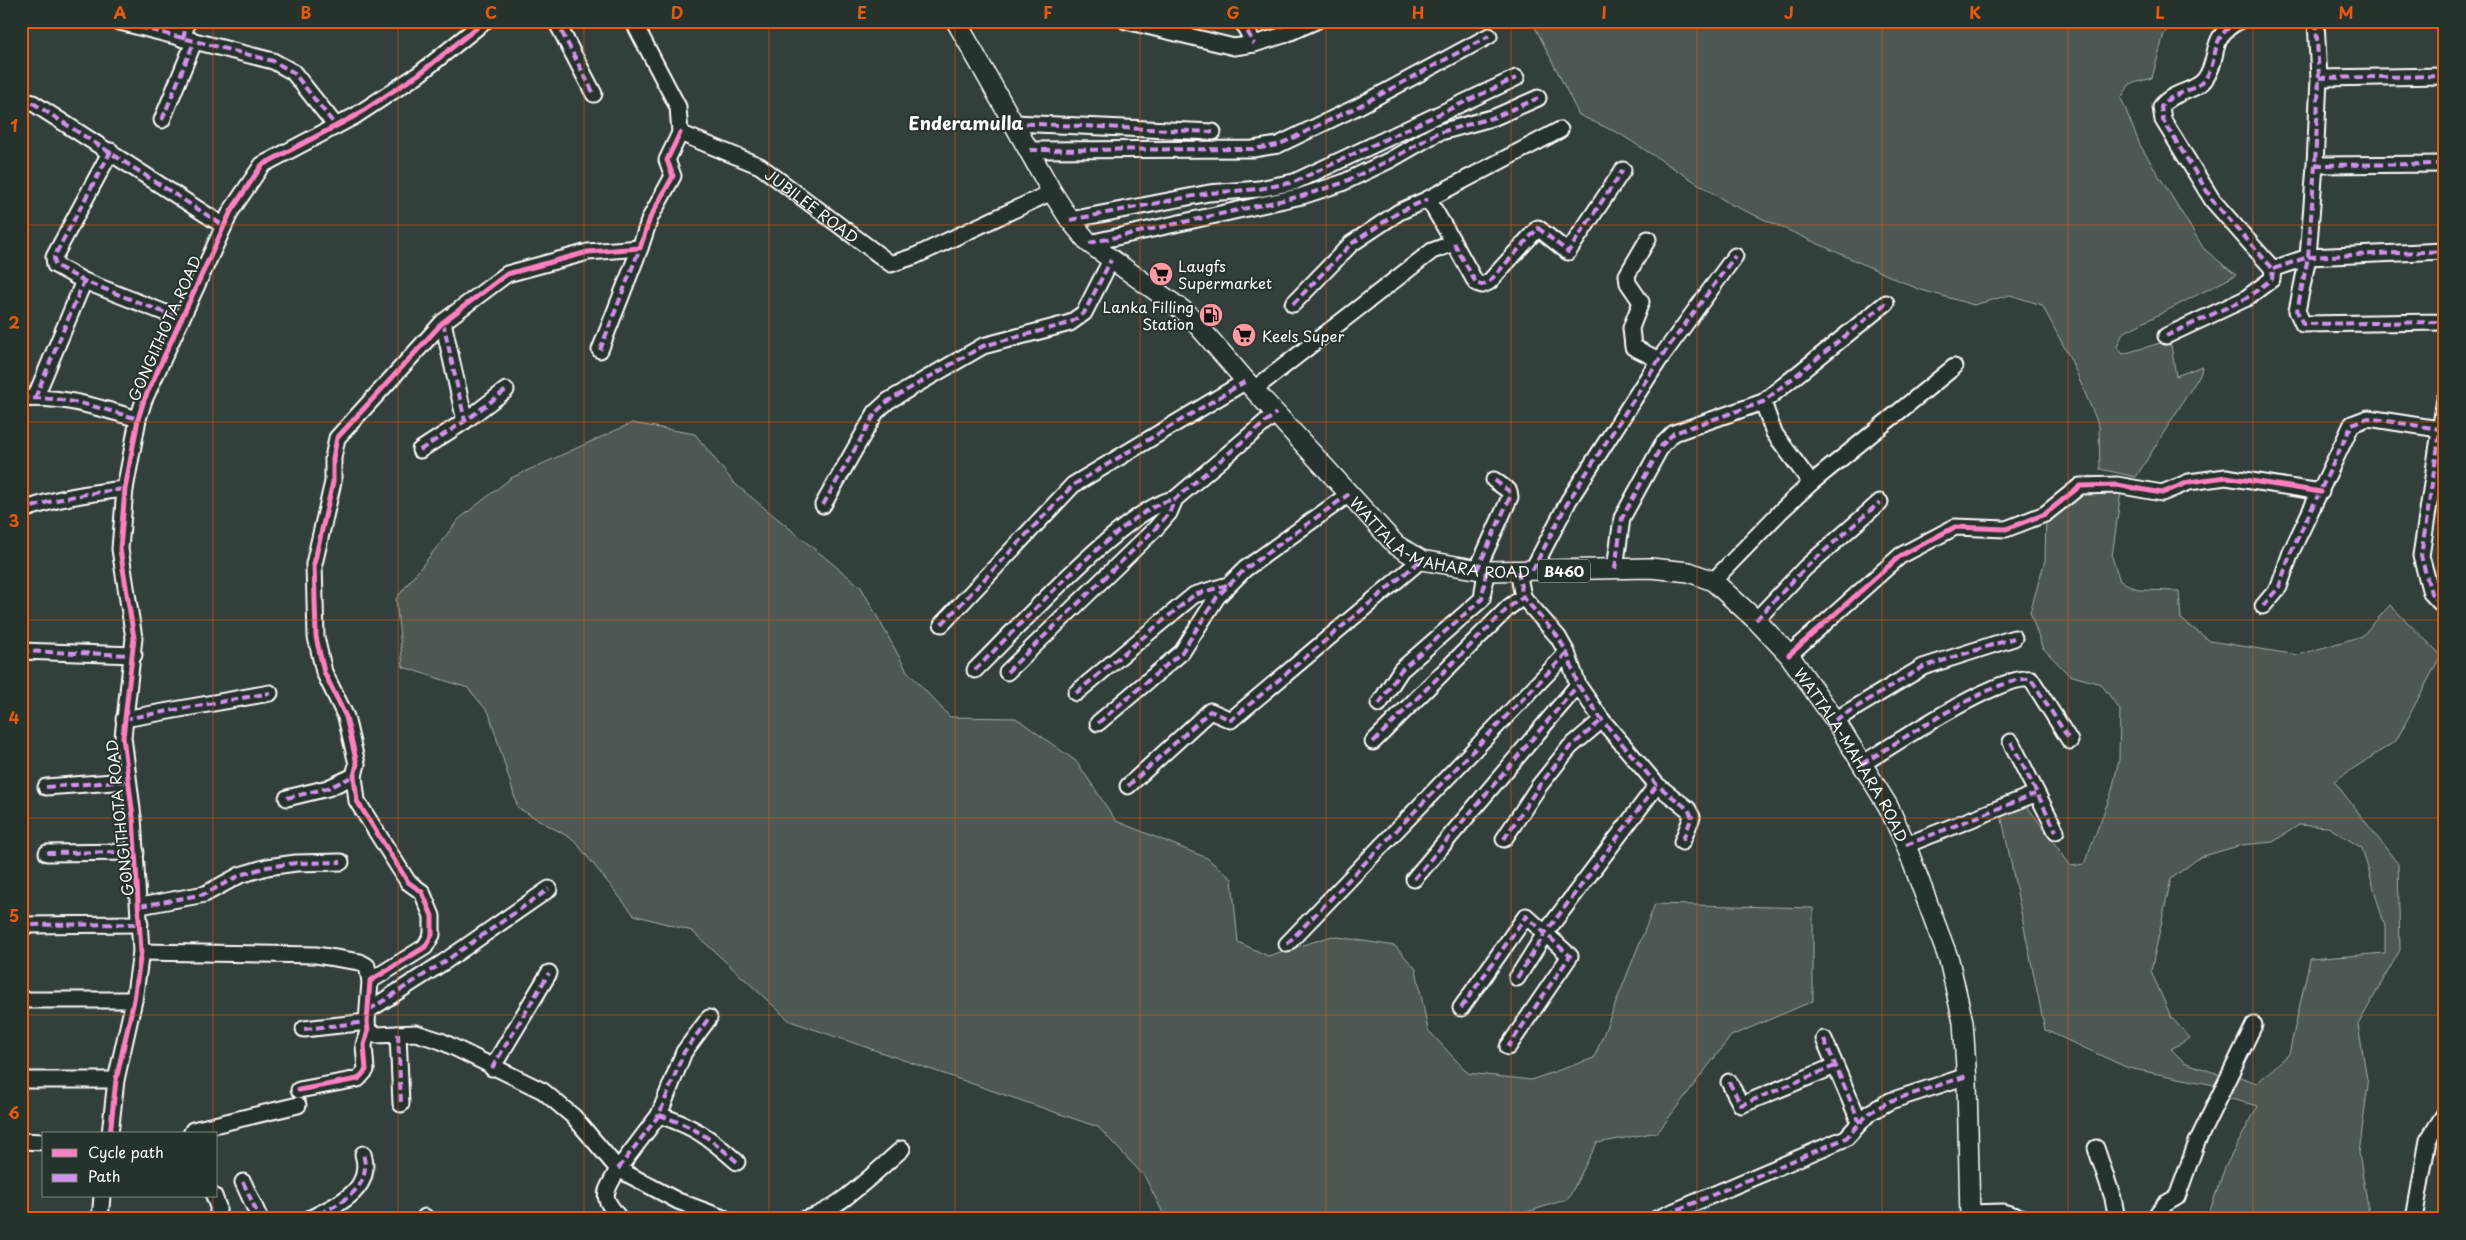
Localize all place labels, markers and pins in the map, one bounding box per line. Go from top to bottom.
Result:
place label: Laugfs Supermarket [1178,254,1272,294]
supermarket icon: Laugfs Supermarket [1148,261,1174,287]
place label: Lanka Filling Station [1103,295,1194,335]
fuel station icon: Lanka Filling Station [1198,302,1224,328]
supermarket icon: Keels Super [1231,322,1257,348]
place label: Keels Super [1262,324,1344,347]

